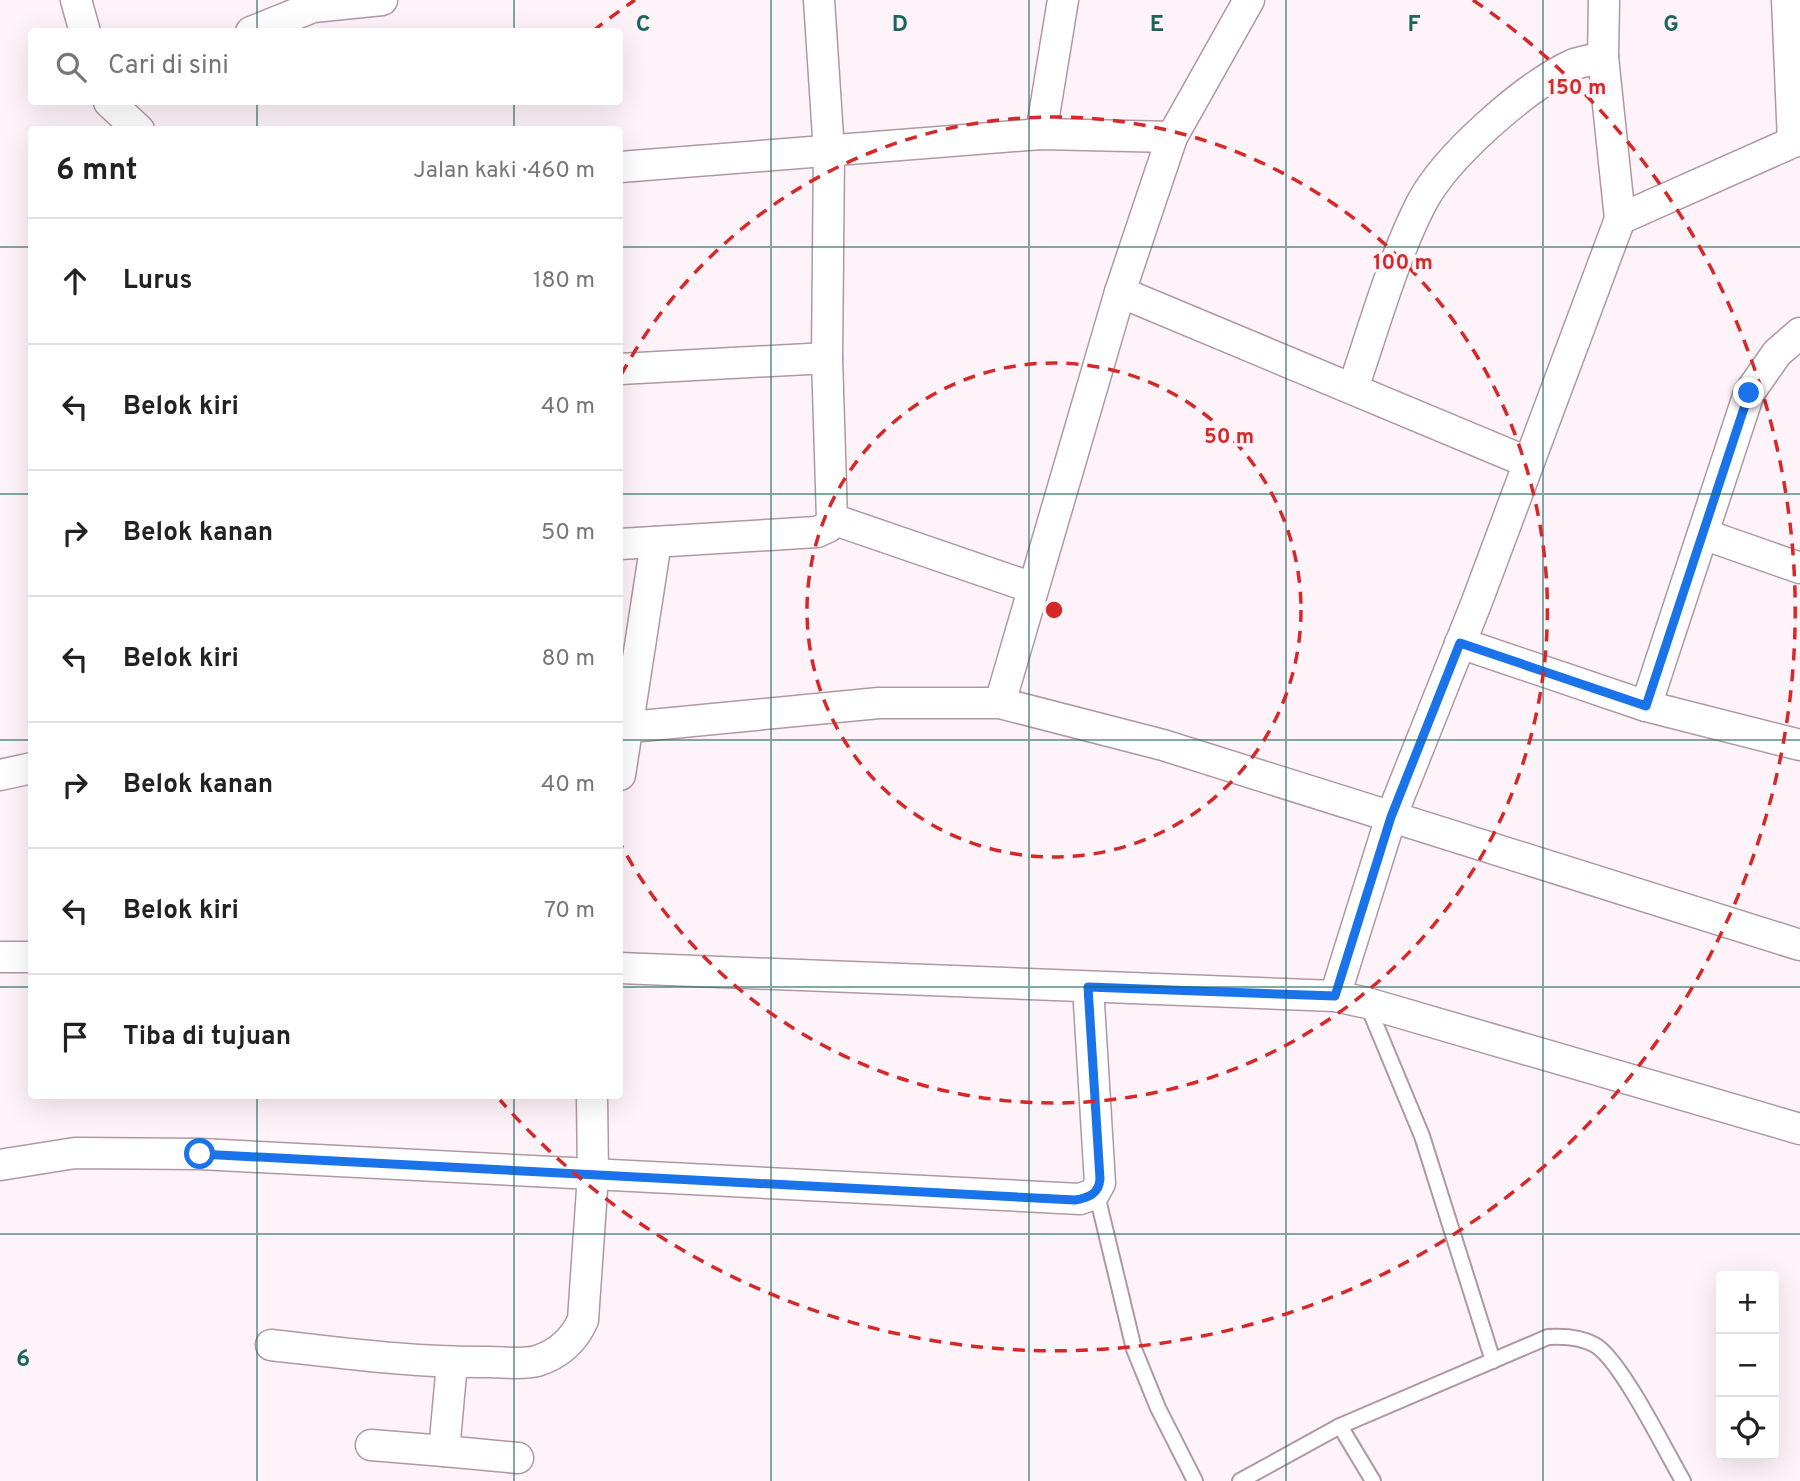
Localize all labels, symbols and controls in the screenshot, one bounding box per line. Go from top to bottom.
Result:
text: C [636,11,650,40]
text: D [892,11,908,40]
text: E [1150,11,1164,40]
text: F [1407,11,1421,40]
text: G [1663,11,1679,40]
search box [28,28,623,105]
icon: search [52,48,90,86]
text: Cari di sini [108,50,229,83]
text: 150 m [1548,75,1606,102]
text: 6 mnt [56,153,137,190]
text: Jalan kaki · 460 m [413,157,595,186]
text: 100 m [1373,250,1433,277]
icon: ahead [56,262,94,300]
text: Lurus [123,265,192,298]
text: 180 m [533,267,595,296]
route end [1733,377,1764,408]
icon: left [56,388,94,426]
text: Belok kiri [123,391,239,424]
text: 40 m [541,393,595,422]
text: 50 m [1204,424,1254,451]
icon: right [56,514,94,552]
text: Belok kanan [123,517,273,550]
text: 50 m [541,519,595,548]
centre of rings [1042,598,1066,622]
icon: left [56,640,94,678]
text: Belok kiri [123,643,239,676]
text: 80 m [542,645,595,674]
icon: right [56,766,94,804]
text: Belok kanan [123,769,273,802]
text: 40 m [541,771,595,800]
icon: left [56,892,94,930]
text: Belok kiri [123,895,239,928]
text: 70 m [544,897,595,926]
icon: arrive [56,1018,94,1056]
text: Tiba di tujuan [123,1021,291,1054]
route start [184,1138,215,1169]
map controls [1716,1271,1779,1460]
button: + [1716,1271,1779,1334]
button: − [1716,1334,1779,1397]
text: 6 [16,1346,30,1375]
button: locate [1716,1397,1779,1460]

